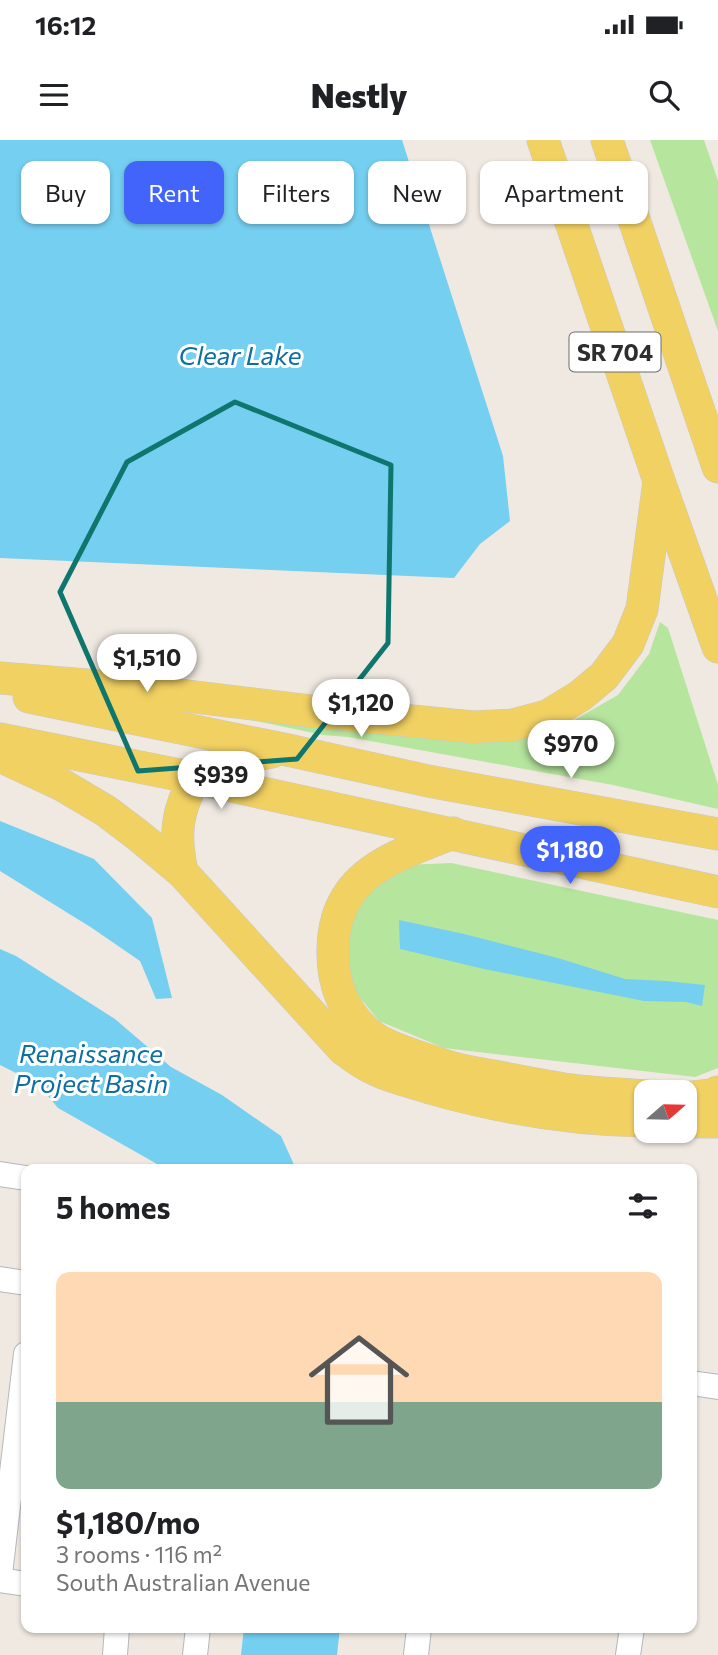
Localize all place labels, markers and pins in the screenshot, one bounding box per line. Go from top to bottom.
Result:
pin: $1,510 [90,634,204,694]
pin: $1,120 [304,680,418,739]
pin: $970 [530,720,612,780]
pin: $939 [180,752,262,811]
pin: $1,180 [513,826,627,886]

